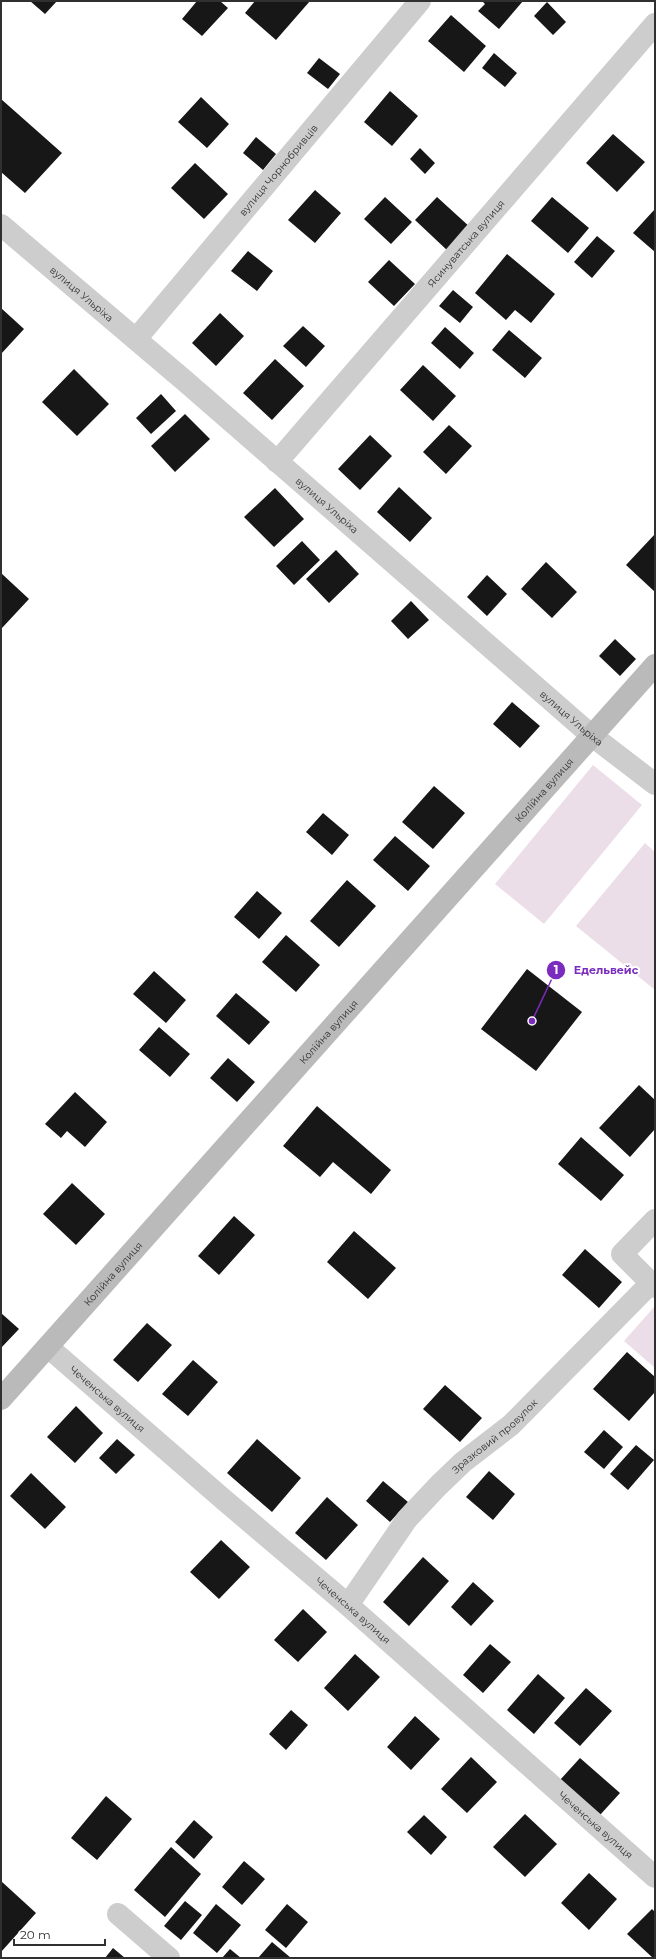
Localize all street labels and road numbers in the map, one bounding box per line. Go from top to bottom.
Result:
street label: вулиця Чорнобривців [236,122,321,219]
street label: Ясинуватська вулиця [425,197,508,290]
street label: вулиця Ульріха [47,263,116,325]
street label: вулиця Ульріха [293,474,361,536]
street label: вулиця Ульріха [537,687,606,749]
street label: Колійна вулиця [512,755,576,825]
street label: Колійна вулиця [297,997,361,1067]
street label: Колійна вулиця [81,1239,145,1309]
street label: Чеченська вулиця [67,1363,148,1435]
street label: Зразковий провулок [449,1396,540,1476]
street label: Чеченська вулиця [313,1574,393,1647]
street label: Чеченська вулиця [556,1789,636,1862]

